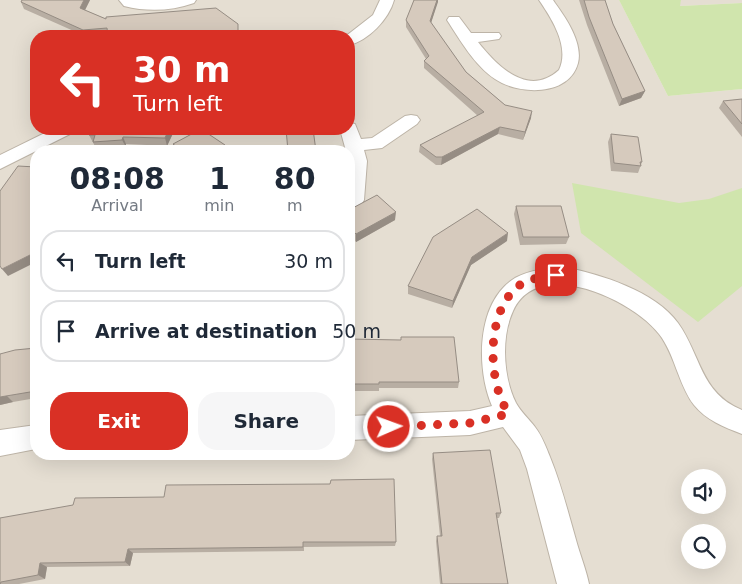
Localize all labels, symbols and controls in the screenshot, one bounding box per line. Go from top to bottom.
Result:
icon: left [50,50,115,115]
text: 30 m [133,50,230,90]
text: Turn left [133,91,222,116]
text: 08:08 [69,161,165,196]
text: 1 [209,161,230,196]
text: 80 [274,161,316,196]
text: Arrival [91,196,143,215]
text: min [204,196,234,215]
text: m [287,196,303,215]
icon: left [52,247,80,275]
text: Turn left [95,250,186,272]
text: 30 m [284,250,333,272]
pin [535,254,577,296]
icon: arrive [542,261,570,289]
icon: arrive [52,317,80,345]
text: Arrive at destination [95,320,317,342]
text: 50 m [332,320,381,342]
button: Exit [50,392,188,450]
button: Share [198,392,335,450]
position arrow [362,400,414,452]
map controls [681,469,726,569]
button: sound [681,469,726,514]
button: search [681,524,726,569]

